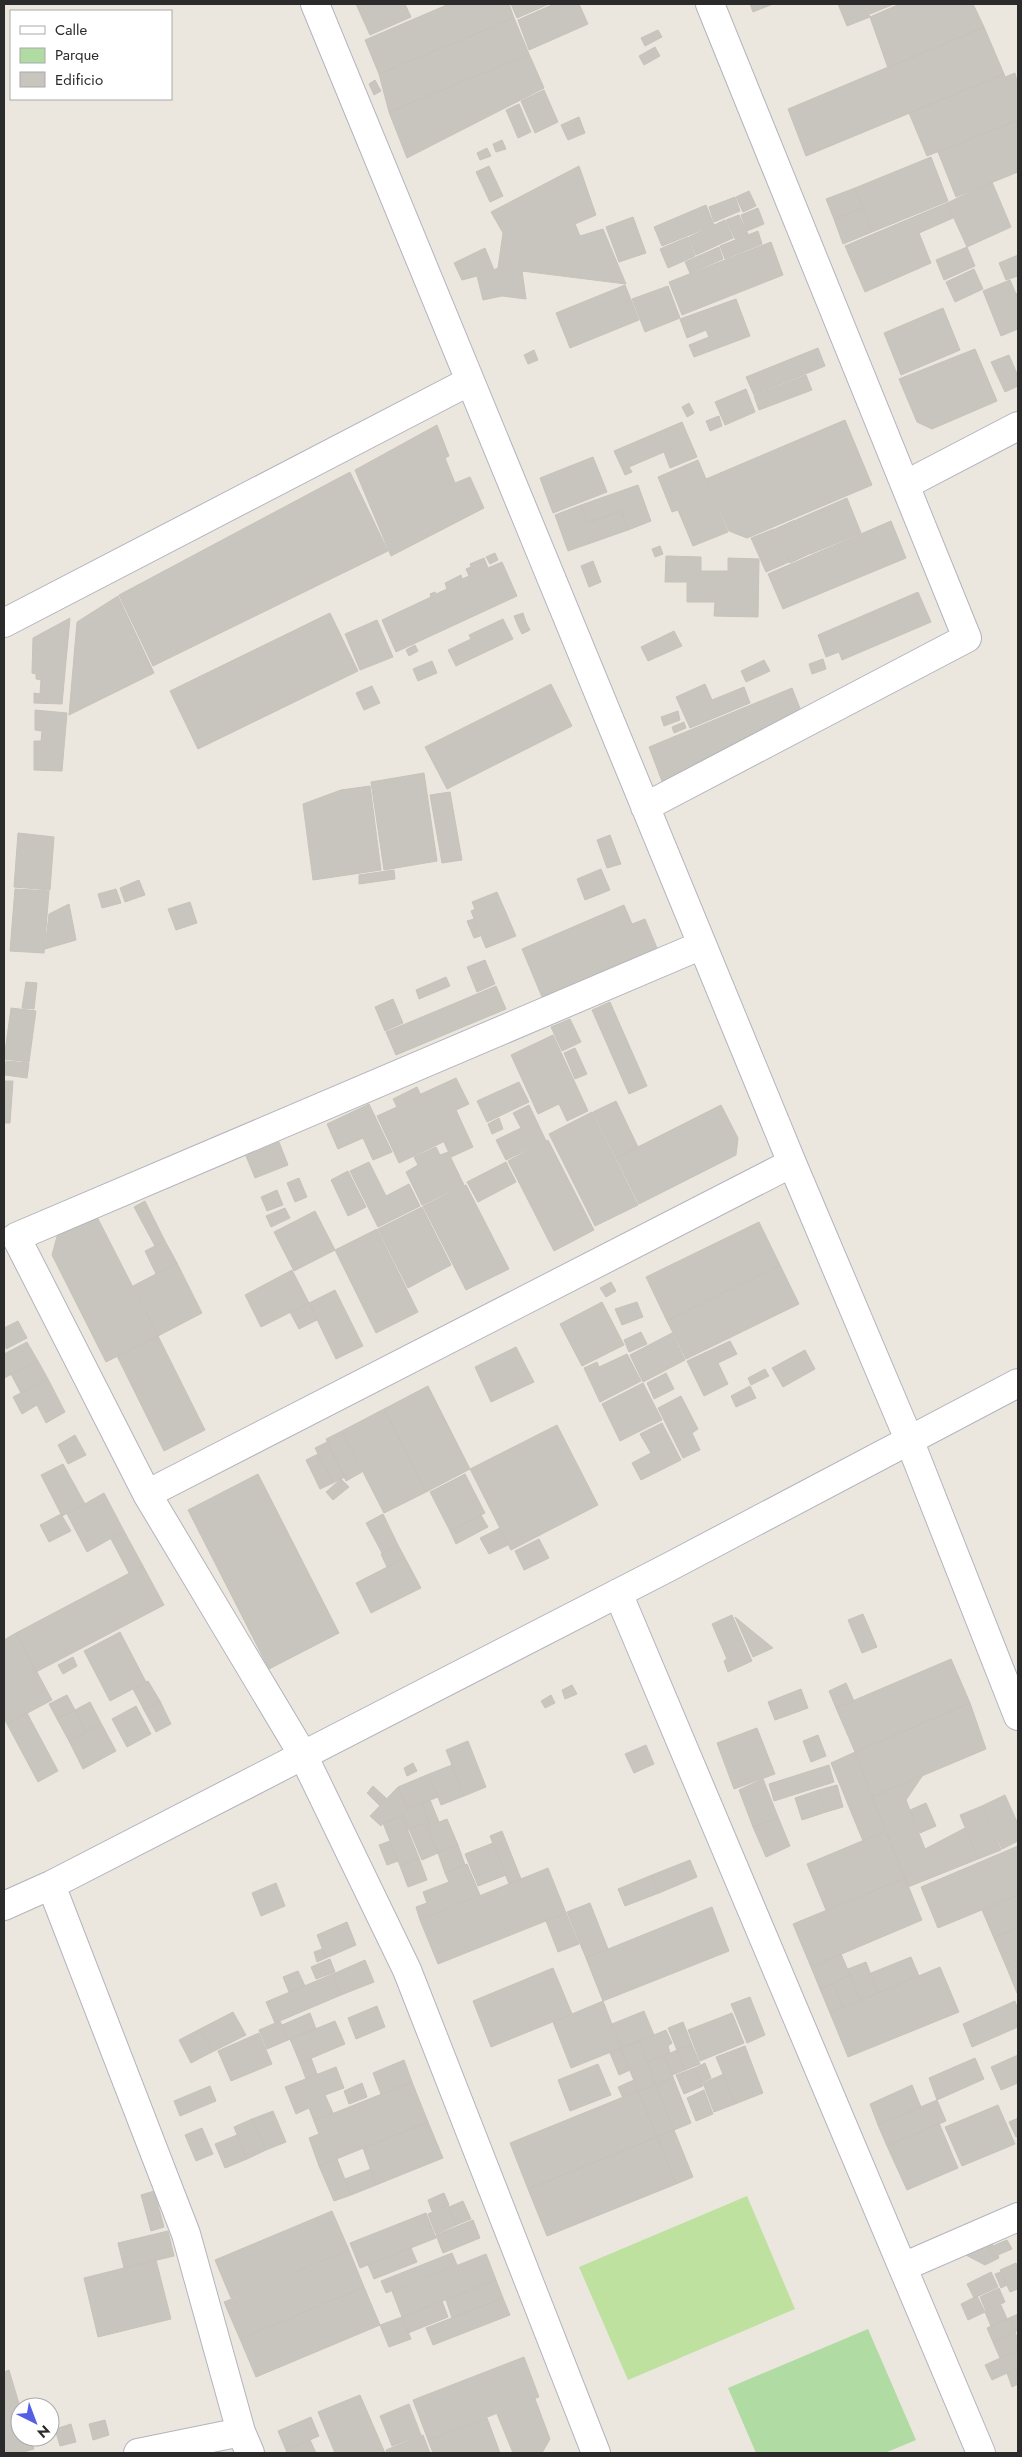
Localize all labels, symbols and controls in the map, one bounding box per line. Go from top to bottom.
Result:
legend [10,10,172,100]
text: Calle [55,19,87,41]
text: Parque [55,44,99,66]
text: Edificio [55,69,103,91]
north arrow [10,2397,60,2447]
text: N [33,2421,55,2443]

